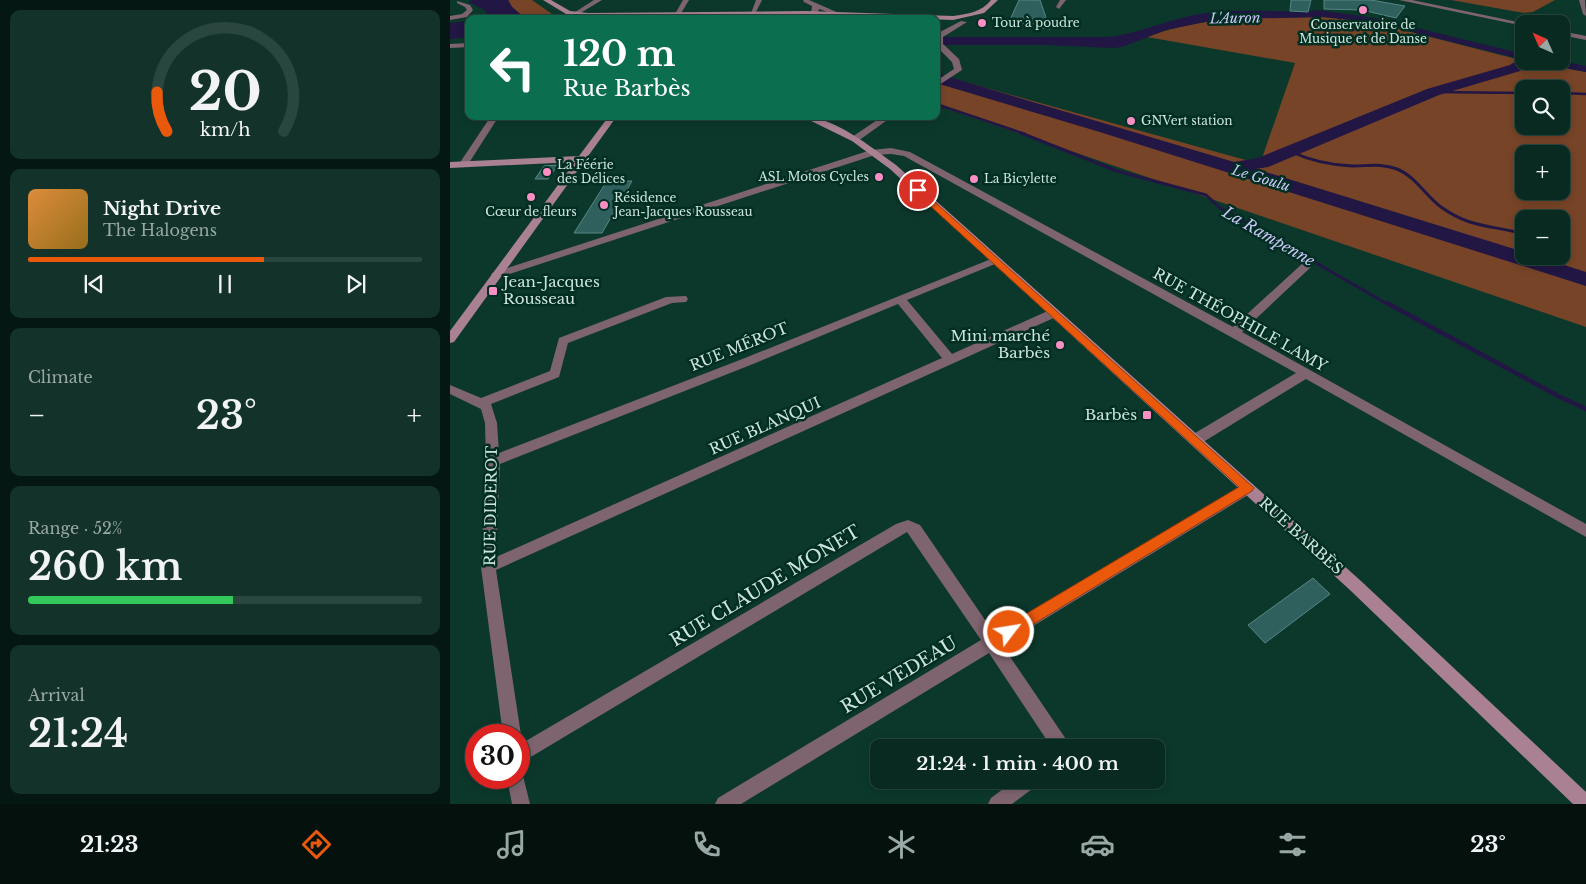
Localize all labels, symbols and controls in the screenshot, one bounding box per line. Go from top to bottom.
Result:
marker: Conservatoire de Musique et de Danse [1357,4,1369,16]
water label: L'Auron [1208,9,1261,27]
place label: Tour à poudre [992,15,1080,30]
north arrow [1515,15,1570,70]
map controls [1515,15,1570,265]
marker: Tour à poudre [976,17,988,29]
place label: Conservatoire de Musique et de Danse [1299,17,1427,46]
text: 120 m [563,32,676,75]
icon: left [480,35,545,100]
text: 20 [188,60,262,124]
text: Rue Barbès [563,75,691,102]
button: search [1515,80,1570,135]
place label: GNVert station [1141,113,1233,128]
marker: GNVert station [1125,115,1137,127]
text: km/h [200,119,250,141]
button: + [1515,145,1570,200]
place label: La Féérie des Délices [557,157,625,186]
water label: Le Goulu [1229,160,1292,195]
marker: La Féérie des Délices [541,166,553,178]
place label: ASL Motos Cycles [758,169,869,184]
pin [897,169,939,211]
marker: ASL Motos Cycles [873,171,885,183]
place label: La Bicylette [984,171,1057,186]
marker: La Bicylette [968,173,980,185]
icon: arrive [904,176,932,204]
place label: Résidence Jean-Jacques Rousseau [612,190,753,219]
marker: Cœur de fleurs [525,191,537,203]
text: Night Drive [103,197,221,220]
marker: Résidence Jean-Jacques Rousseau [598,199,610,211]
water label: La Rampenne [1218,201,1319,271]
place label: Cœur de fleurs [485,204,577,219]
button: − [1515,210,1570,265]
text: The Halogens [103,220,217,240]
street label: RUE THÉOPHILE LAMY [1150,264,1332,376]
icon: previous [80,270,108,298]
icon: pause [211,270,239,298]
icon: next [342,270,370,298]
place label: Jean-Jacques Rousseau [501,272,600,308]
marker: Jean-Jacques Rousseau [487,285,499,297]
street label: RUE MÉROT [687,318,791,375]
place label: Mini marché Barbès [950,326,1050,362]
marker: Mini marché Barbès [1054,339,1066,351]
text: Climate [28,367,93,387]
text: 23° [196,392,257,439]
street label: RUE BLANQUI [706,392,823,459]
text: − [28,398,46,433]
text: + [407,398,422,433]
place label: Barbès [1085,405,1137,424]
marker: Barbès [1141,409,1153,421]
street label: RUE DIDEROT [480,446,501,566]
street label: RUE BARBÈS [1255,493,1347,578]
text: Range · 52% [28,518,123,538]
street label: RUE CLAUDE MONET [666,520,864,651]
text: 260 km [28,543,182,590]
position arrow [982,605,1034,657]
street label: RUE VEDEAU [837,632,961,718]
text: Arrival [28,685,85,705]
text: 21:24 [28,710,128,757]
speed limit sign: 30 [465,724,530,789]
text: 21:24 · 1 min · 400 m [916,752,1119,775]
icon: directions [299,827,334,862]
icon: music [494,827,529,862]
icon: phone [689,827,724,862]
icon: climate [884,827,919,862]
icon: car [1080,827,1115,862]
icon: filters [1275,827,1310,862]
text: 21:23 [80,831,139,858]
text: 23° [1470,831,1506,858]

